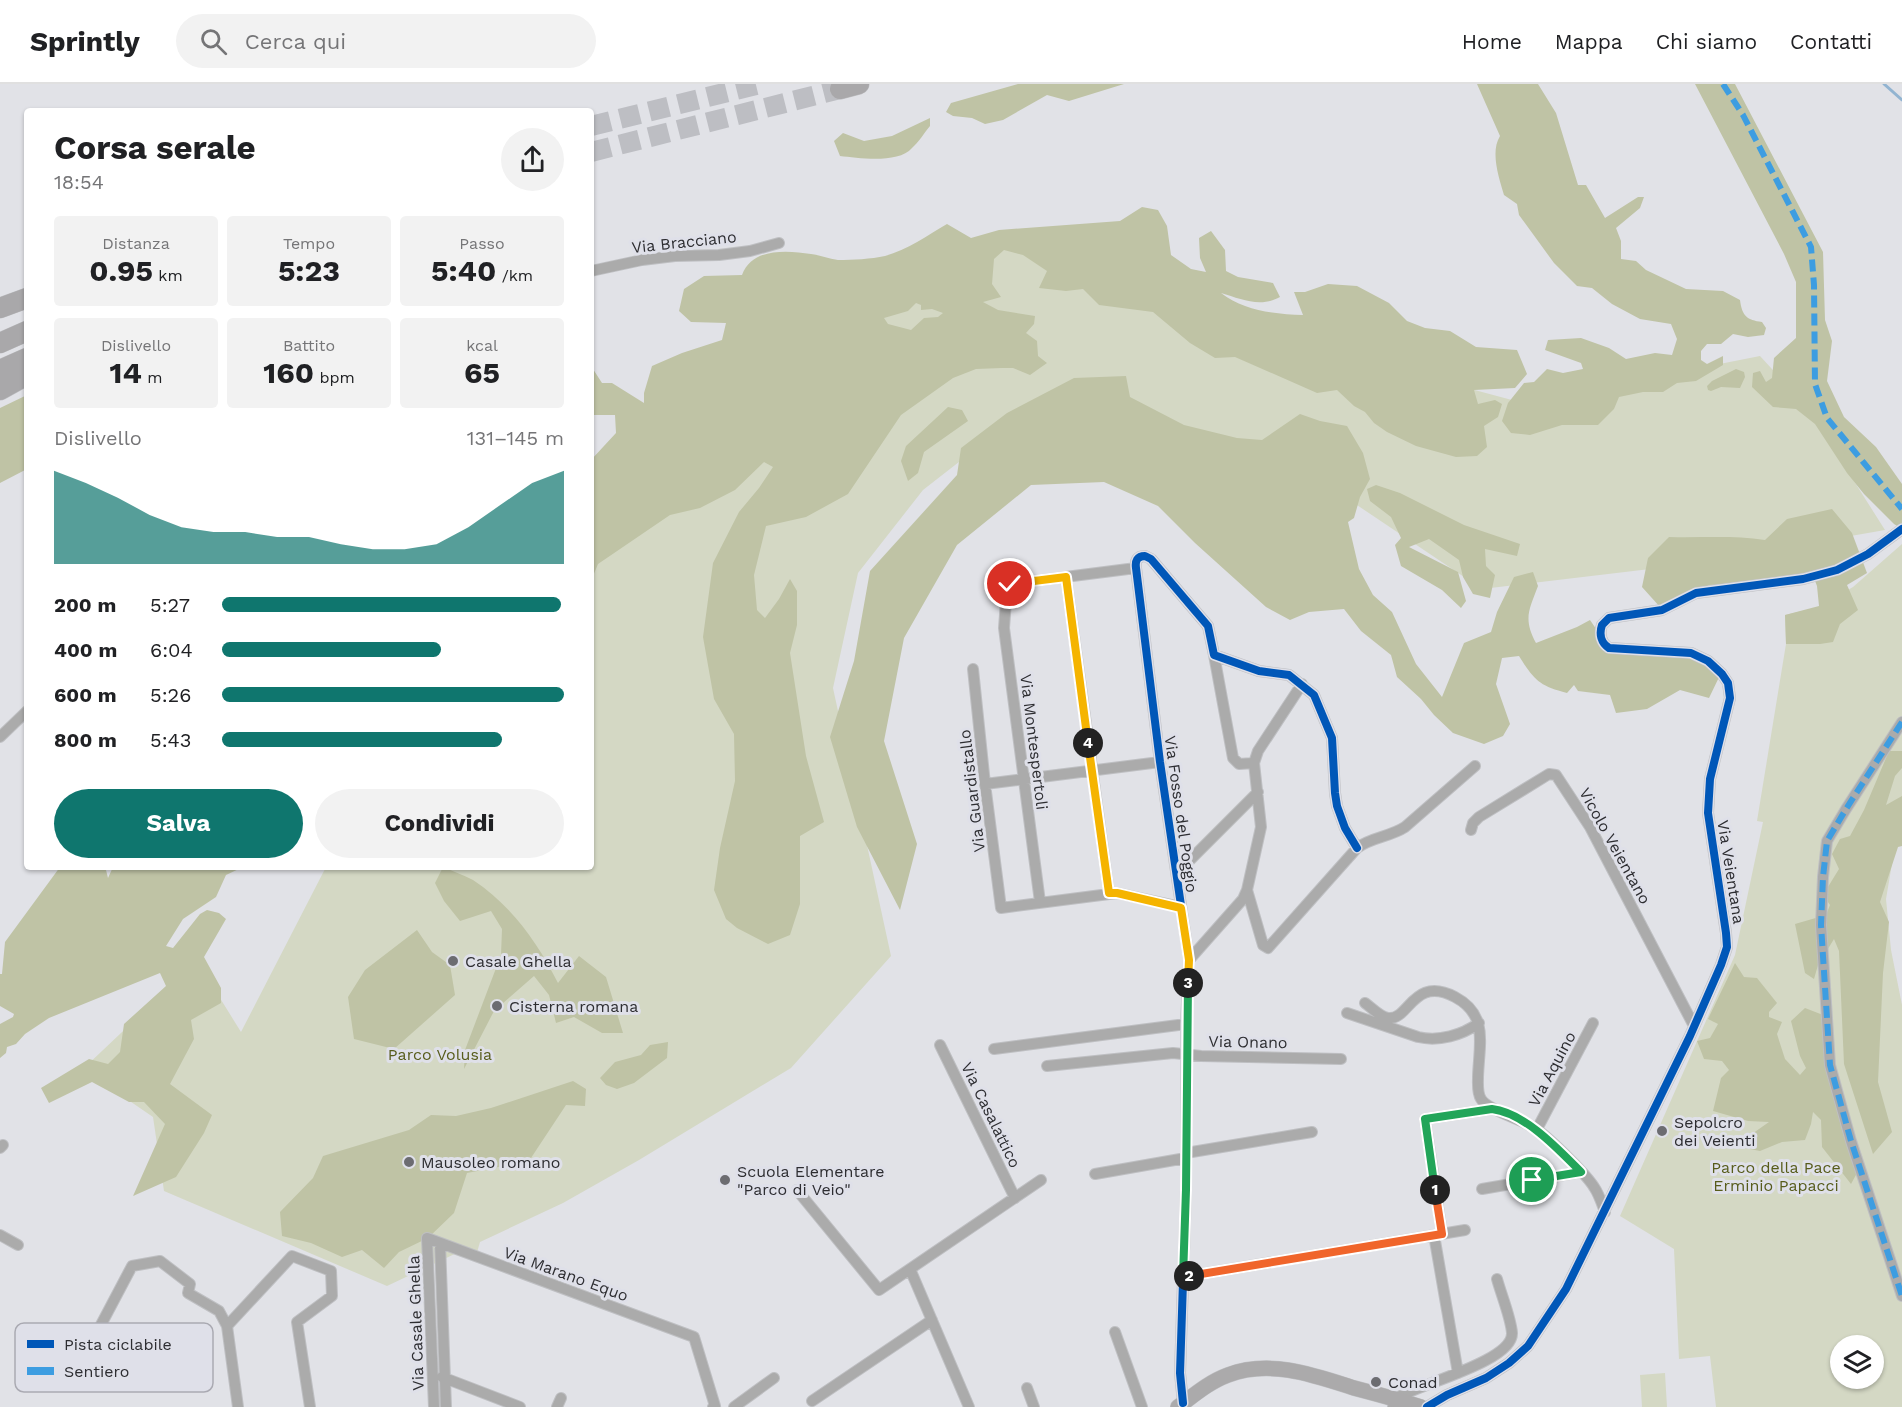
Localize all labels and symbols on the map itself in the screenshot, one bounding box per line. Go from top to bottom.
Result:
street label: Via Bracciano [631,227,737,257]
pin [984,558,1035,609]
street label: Via Montespertoli [1016,673,1052,811]
pin: 4 [1073,728,1103,758]
street label: Via Guardistallo [955,729,989,853]
street label: Via Fosso del Poggio [1161,734,1201,894]
street label: Vicolo Veientano [1575,785,1655,907]
street label: Via Veientana [1713,819,1749,925]
place label: Casale Ghella [465,952,572,971]
marker: Casale Ghella [446,954,460,968]
pin: 3 [1173,968,1203,998]
place label: Cisterna romana [509,997,638,1016]
marker: Cisterna romana [490,999,504,1013]
street label: Via Aquino [1524,1028,1580,1110]
street label: Via Onano [1208,1032,1288,1052]
park label: Parco Volusia [388,1045,492,1064]
street label: Via Casalattico [957,1059,1025,1171]
place label: Sepolcro dei Veienti [1674,1113,1756,1150]
marker: Sepolcro dei Veienti [1655,1124,1669,1138]
place label: Mausoleo romano [421,1153,560,1172]
pin [1506,1154,1557,1205]
marker: Mausoleo romano [402,1155,416,1169]
park label: Parco della Pace Erminio Papacci [1711,1158,1841,1195]
place label: Scuola Elementare "Parco di Veio" [737,1162,885,1199]
marker: Scuola Elementare "Parco di Veio" [718,1173,732,1187]
pin: 1 [1420,1175,1450,1205]
street label: Via Marano Equo [501,1243,631,1305]
street label: Via Casale Ghella [404,1255,428,1391]
pin: 2 [1174,1261,1204,1291]
legend [15,1323,213,1392]
text: Pista ciclabile [64,1335,172,1354]
text: Sentiero [64,1362,129,1381]
place label: Conad [1388,1373,1438,1392]
marker: Conad [1369,1375,1383,1389]

